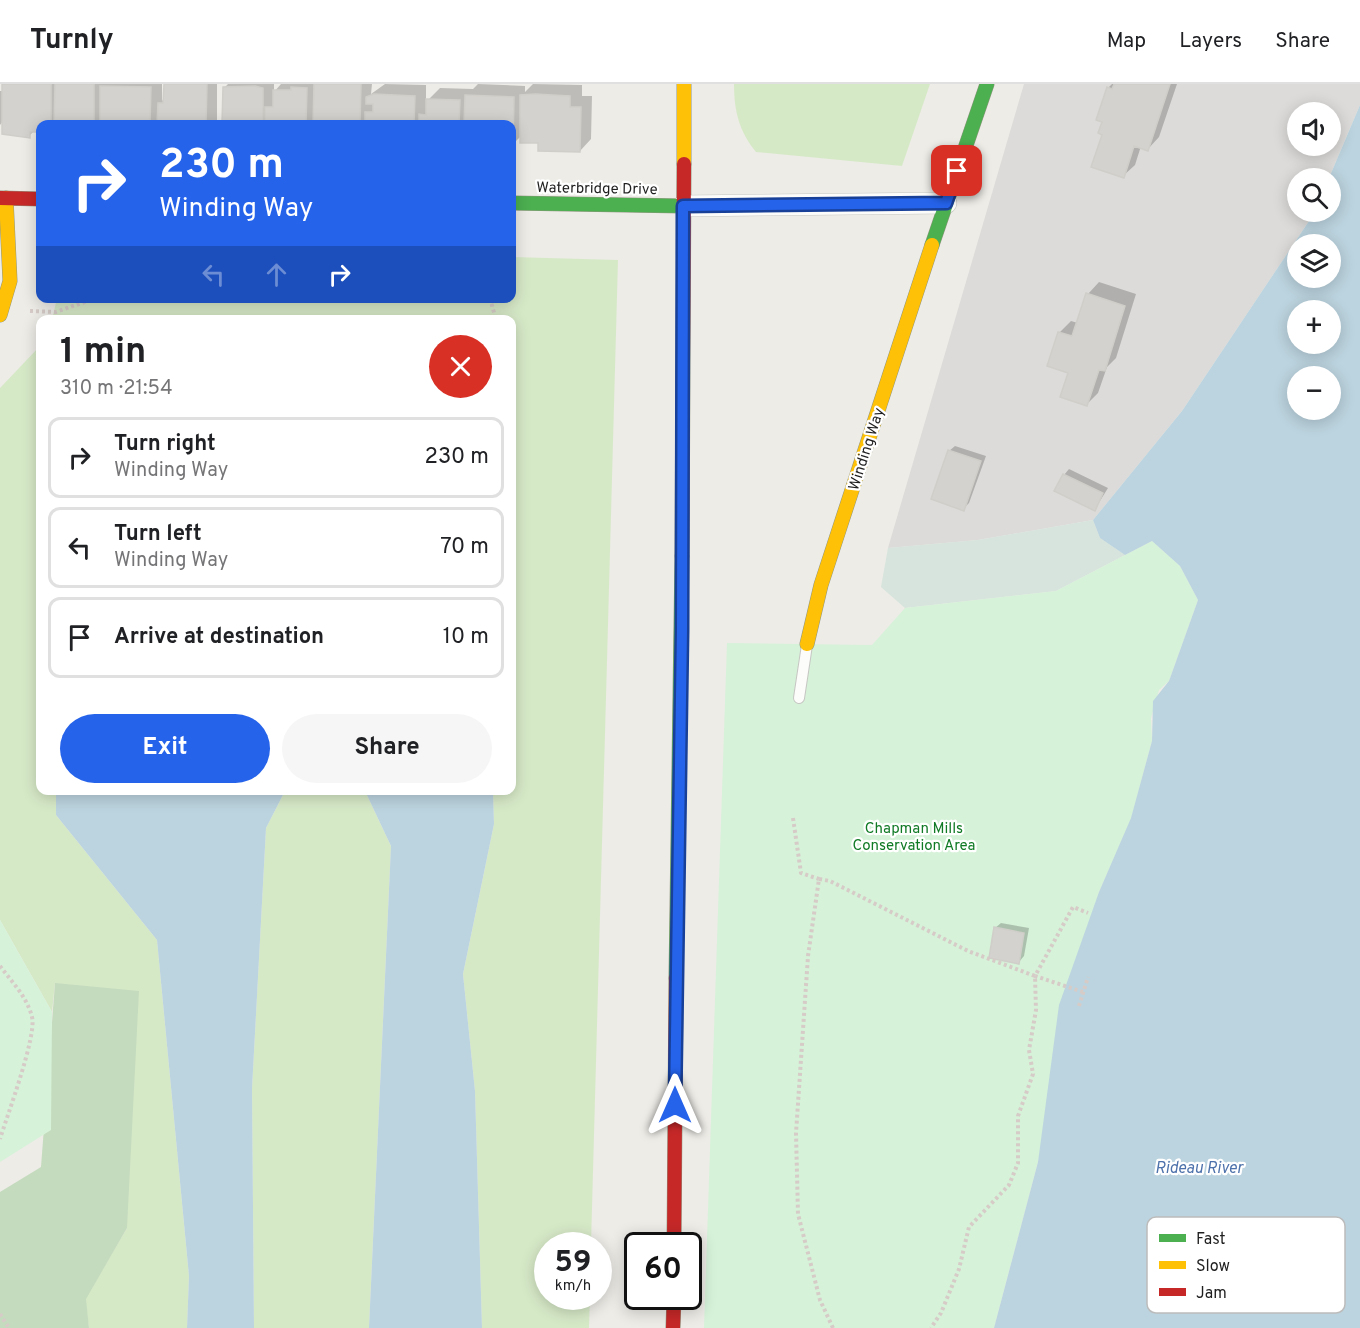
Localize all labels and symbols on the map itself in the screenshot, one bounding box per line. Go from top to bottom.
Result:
pin [931,145,982,196]
street label: Waterbridge Drive [536,179,658,200]
street label: Winding Way [845,406,890,493]
park label: Chapman Mills Conservation Area [852,820,976,856]
position arrow [643,1073,707,1137]
water label: Rideau River [1155,1159,1245,1179]
legend [1147,1217,1345,1313]
text: Fast [1196,1230,1226,1250]
speed limit sign: 60 [624,1232,702,1310]
text: Slow [1196,1257,1230,1277]
text: Jam [1196,1284,1227,1304]

